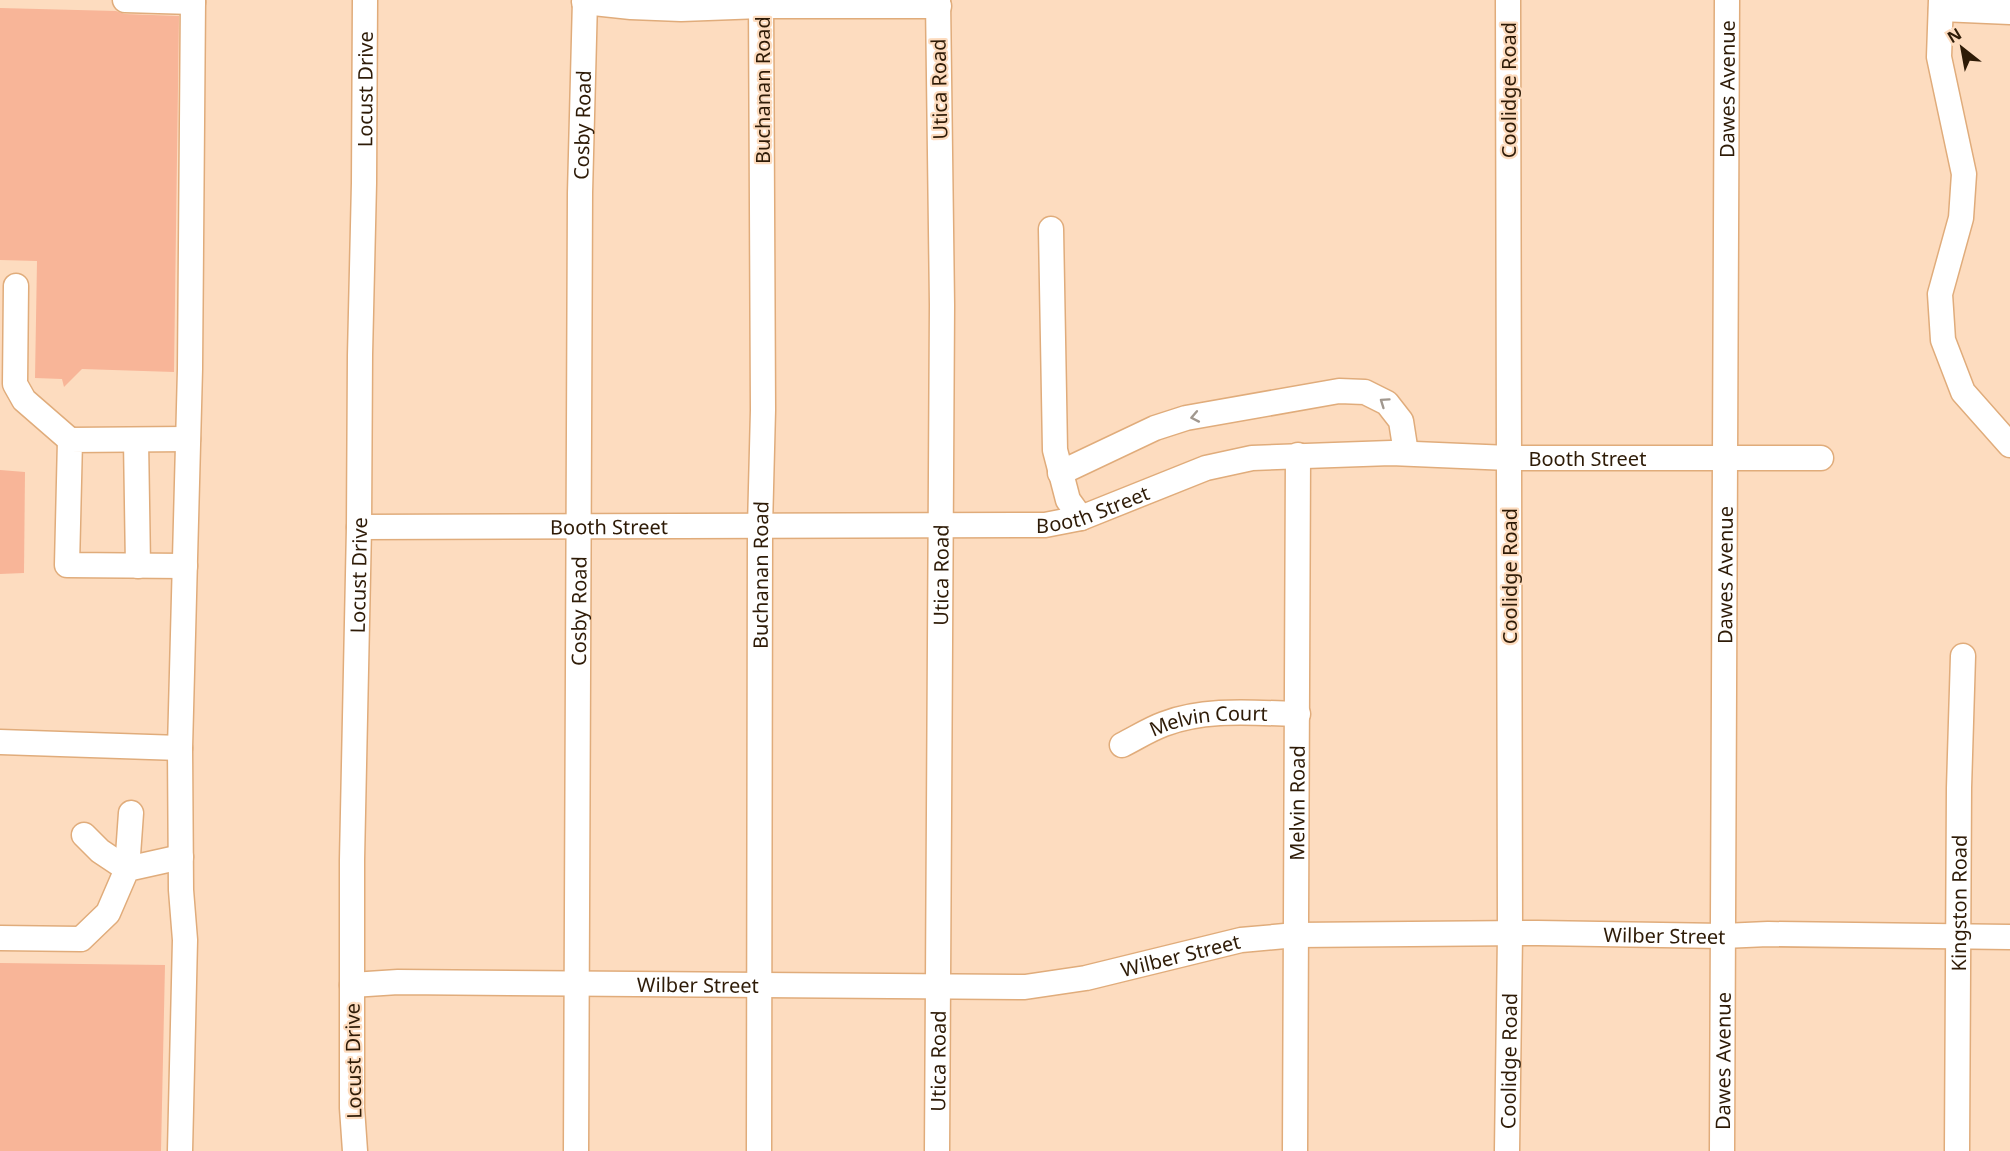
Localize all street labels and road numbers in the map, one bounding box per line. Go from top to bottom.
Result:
street label: Buchanan Road [749,16,776,164]
street label: Dawes Avenue [1713,20,1740,158]
street label: Coolidge Road [1495,22,1522,158]
street label: Locust Drive [351,31,378,147]
street label: Utica Road [925,38,953,140]
street label: Cosby Road [567,70,597,180]
street label: Booth Street [1528,445,1646,472]
street label: Booth Street [1036,479,1153,539]
street label: Buchanan Road [746,501,774,649]
street label: Dawes Avenue [1711,506,1738,644]
street label: Coolidge Road [1496,508,1523,644]
street label: Booth Street [550,513,668,540]
street label: Locust Drive [343,517,373,633]
street label: Utica Road [927,524,954,626]
street label: Cosby Road [565,556,592,666]
street label: Melvin Court [1145,699,1268,742]
street label: Melvin Road [1283,745,1310,861]
street label: Kingston Road [1944,834,1972,972]
street label: Wilber Street [1603,921,1726,950]
street label: Wilber Street [1118,927,1243,982]
street label: Wilber Street [637,970,759,998]
street label: Dawes Avenue [1709,992,1736,1130]
street label: Coolidge Road [1494,993,1523,1129]
street label: Locust Drive [338,1003,368,1119]
street label: Utica Road [924,1010,951,1112]

